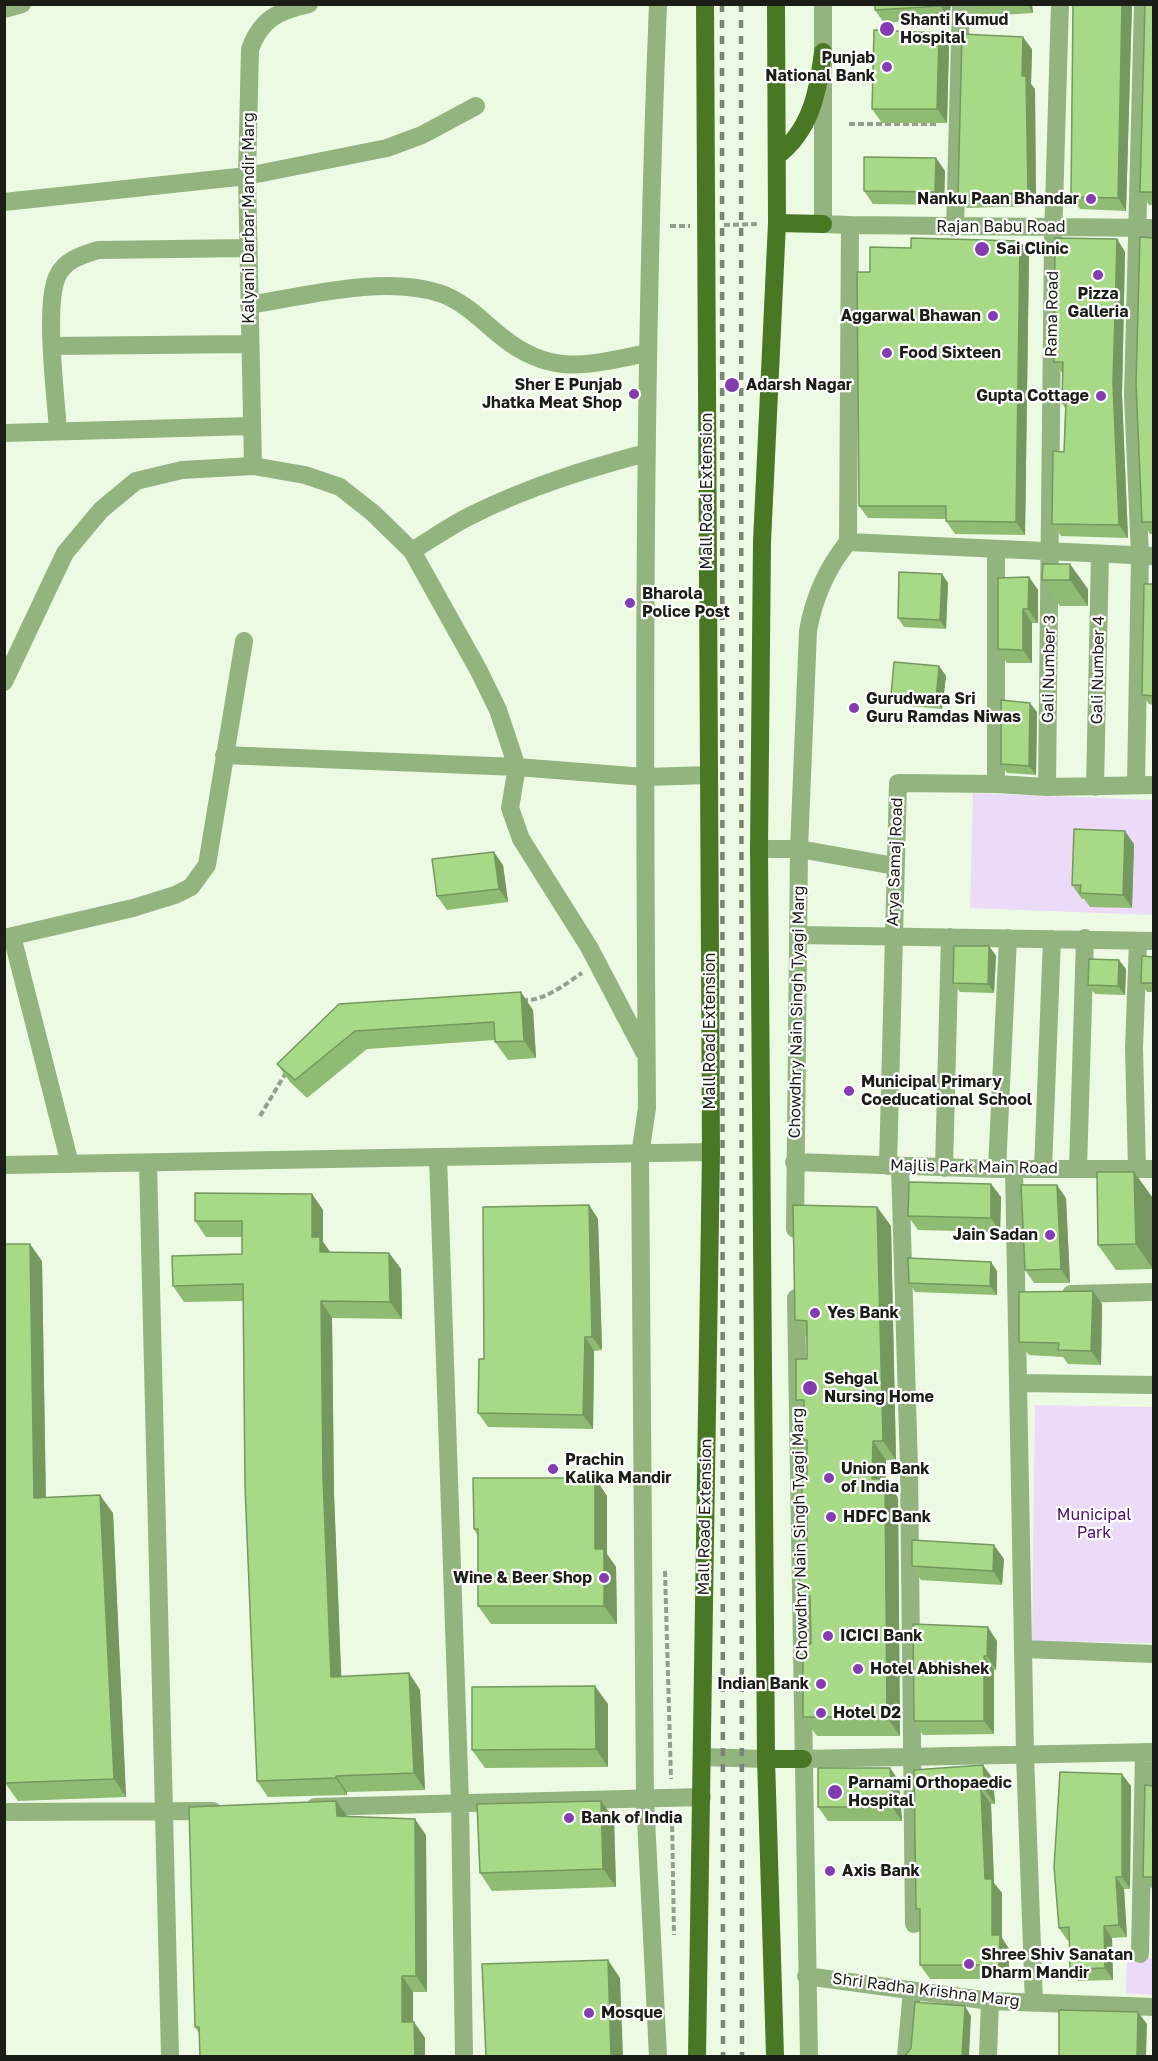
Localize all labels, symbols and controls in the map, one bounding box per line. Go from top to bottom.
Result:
place label: Shanti Kumud Hospital [900,10,1008,48]
marker: Shanti Kumud Hospital [878,20,896,38]
place label: Punjab National Bank [765,48,875,86]
marker: Punjab National Bank [880,60,894,74]
street label: Kalyani Darbar Mandir Marg [239,112,259,324]
place label: Nanku Paan Bhandar [917,189,1079,209]
marker: Nanku Paan Bhandar [1084,192,1098,206]
street label: Rajan Babu Road [936,217,1066,237]
place label: Sai Clinic [996,239,1069,259]
marker: Sai Clinic [973,240,991,258]
marker: Pizza Galleria [1091,268,1105,282]
street label: Rama Road [1042,271,1062,357]
place label: Pizza Galleria [1067,284,1129,322]
place label: Aggarwal Bhawan [841,306,981,326]
marker: Aggarwal Bhawan [986,309,1000,323]
place label: Food Sixteen [899,343,1001,363]
marker: Food Sixteen [880,346,894,360]
place label: Sher E Punjab Jhatka Meat Shop [482,375,622,413]
place label: Adarsh Nagar [746,375,852,395]
marker: Adarsh Nagar [723,376,741,394]
place label: Gupta Cottage [976,386,1089,406]
marker: Sher E Punjab Jhatka Meat Shop [627,387,641,401]
marker: Gupta Cottage [1094,389,1108,403]
street label: Mall Road Extension [697,413,717,569]
place label: Bharola Police Post [642,584,730,622]
marker: Bharola Police Post [623,596,637,610]
street label: Gali Number 3 [1038,615,1060,723]
street label: Gali Number 4 [1087,615,1109,725]
place label: Gurudwara Sri Guru Ramdas Niwas [866,689,1021,727]
marker: Gurudwara Sri Guru Ramdas Niwas [847,701,861,715]
street label: Arya Samaj Road [883,797,907,927]
street label: Chowdhry Nain Singh Tyagi Marg [785,885,809,1139]
street label: Mall Road Extension [700,953,720,1109]
place label: Municipal Primary Coeducational School [861,1072,1032,1110]
marker: Municipal Primary Coeducational School [842,1084,856,1098]
street label: Majlis Park Main Road [890,1156,1058,1178]
place label: Jain Sadan [953,1225,1038,1245]
marker: Jain Sadan [1043,1228,1057,1242]
place label: Yes Bank [827,1303,899,1323]
marker: Yes Bank [808,1306,822,1320]
place label: Sehgal Nursing Home [824,1369,934,1407]
marker: Sehgal Nursing Home [801,1379,819,1397]
street label: Chowdhry Nain Singh Tyagi Marg [788,1407,812,1661]
street label: Mall Road Extension [694,1438,716,1596]
place label: Prachin Kalika Mandir [565,1450,672,1488]
place label: Union Bank of India [841,1459,930,1497]
marker: Prachin Kalika Mandir [546,1462,560,1476]
marker: Union Bank of India [822,1471,836,1485]
park label: Municipal Park [1057,1505,1131,1543]
place label: HDFC Bank [843,1507,931,1527]
marker: HDFC Bank [824,1510,838,1524]
place label: Wine & Beer Shop [453,1568,592,1588]
marker: Wine & Beer Shop [597,1571,611,1585]
place label: ICICI Bank [840,1626,923,1646]
marker: ICICI Bank [821,1629,835,1643]
place label: Hotel Abhishek [870,1659,990,1679]
marker: Hotel Abhishek [851,1662,865,1676]
place label: Indian Bank [717,1674,809,1694]
marker: Indian Bank [814,1677,828,1691]
place label: Hotel D2 [833,1703,901,1723]
marker: Hotel D2 [814,1706,828,1720]
place label: Parnami Orthopaedic Hospital [848,1773,1012,1811]
marker: Parnami Orthopaedic Hospital [826,1783,844,1801]
place label: Bank of India [581,1808,683,1828]
marker: Bank of India [562,1811,576,1825]
place label: Axis Bank [842,1861,920,1881]
marker: Axis Bank [823,1864,837,1878]
place label: Shree Shiv Sanatan Dharm Mandir [981,1945,1133,1983]
marker: Shree Shiv Sanatan Dharm Mandir [962,1957,976,1971]
street label: Shri Radha Krishna Marg [831,1969,1021,2011]
place label: Mosque [601,2003,663,2023]
marker: Mosque [582,2006,596,2020]

